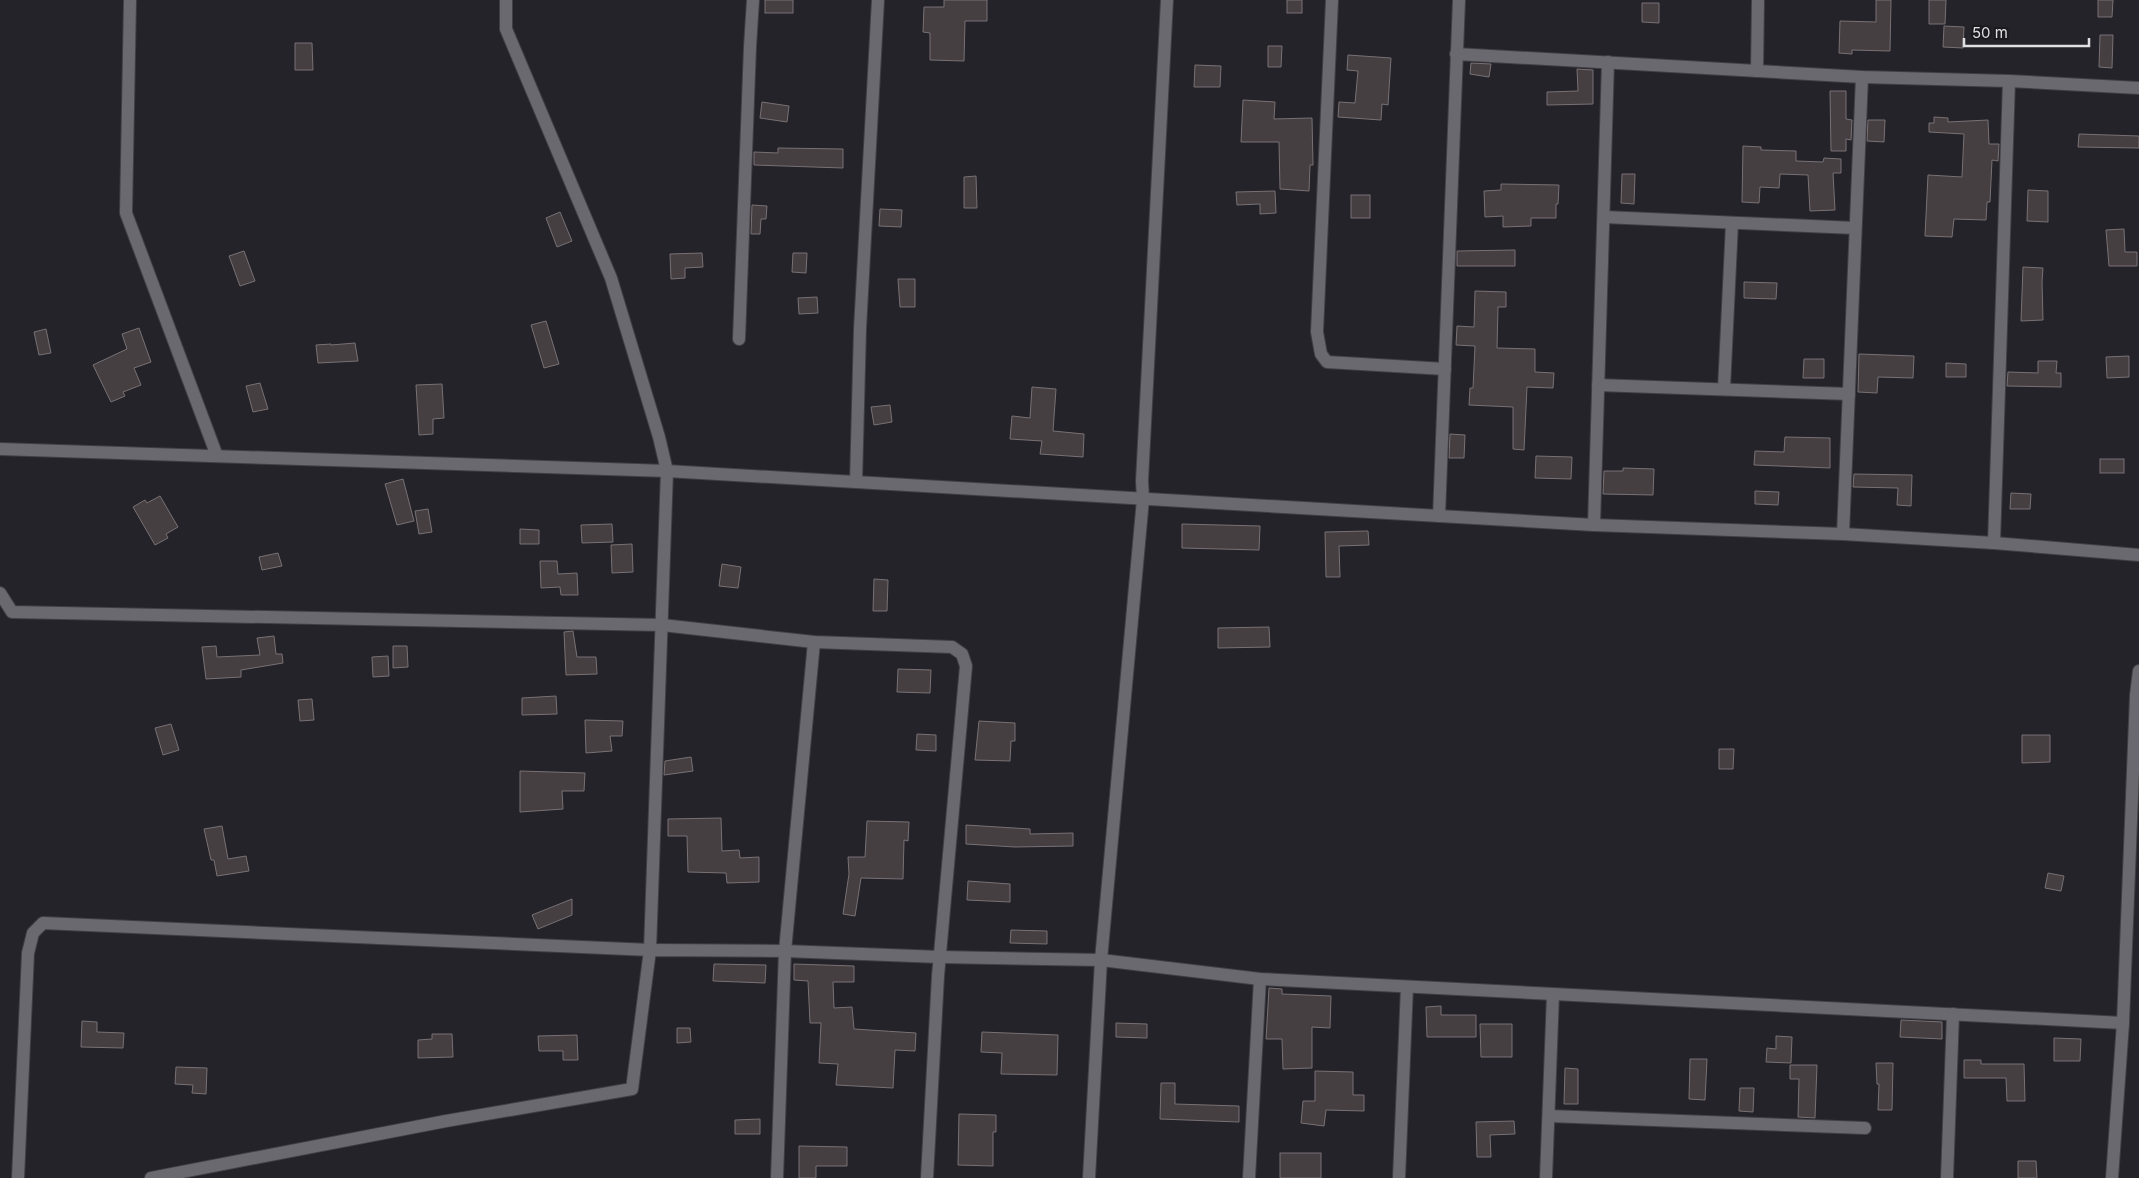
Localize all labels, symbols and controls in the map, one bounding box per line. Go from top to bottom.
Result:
scale bar [1964,15,2089,47]
text: 50 m [1972,23,2008,42]

